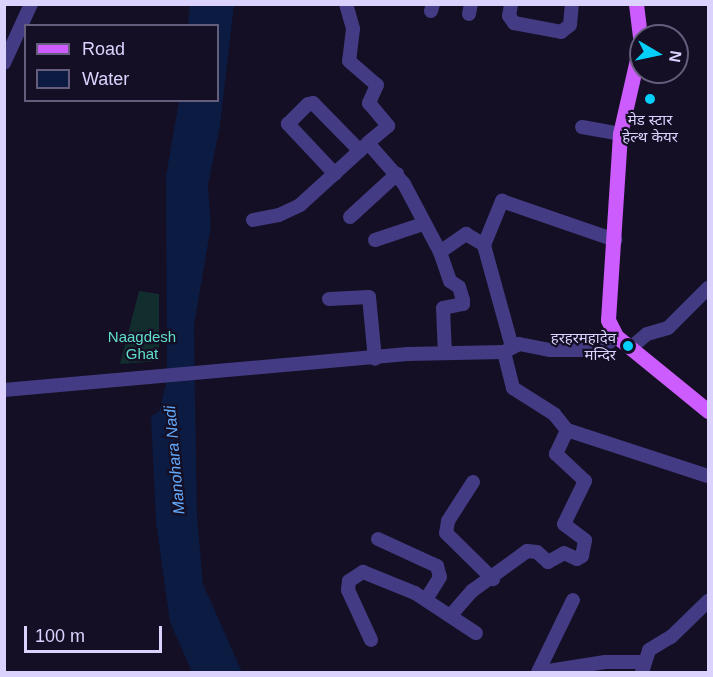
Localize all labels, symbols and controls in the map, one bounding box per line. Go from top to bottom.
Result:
legend [24,24,219,102]
north arrow [629,24,689,84]
text: Road [82,39,125,59]
text: N [666,50,685,64]
text: Water [82,69,129,89]
marker: मेड स्टार हेल्थ केयर [641,90,659,108]
place label: मेड स्टार हेल्थ केयर [622,110,678,145]
park label: Naagdesh Ghat [108,327,176,362]
place label: हरहरमहादेव मन्दिर [551,328,616,363]
marker: हरहरमहादेव मन्दिर [621,339,635,353]
water label: Manohara Nadi [161,405,189,515]
scale bar [27,614,165,652]
text: 100 m [35,626,85,646]

